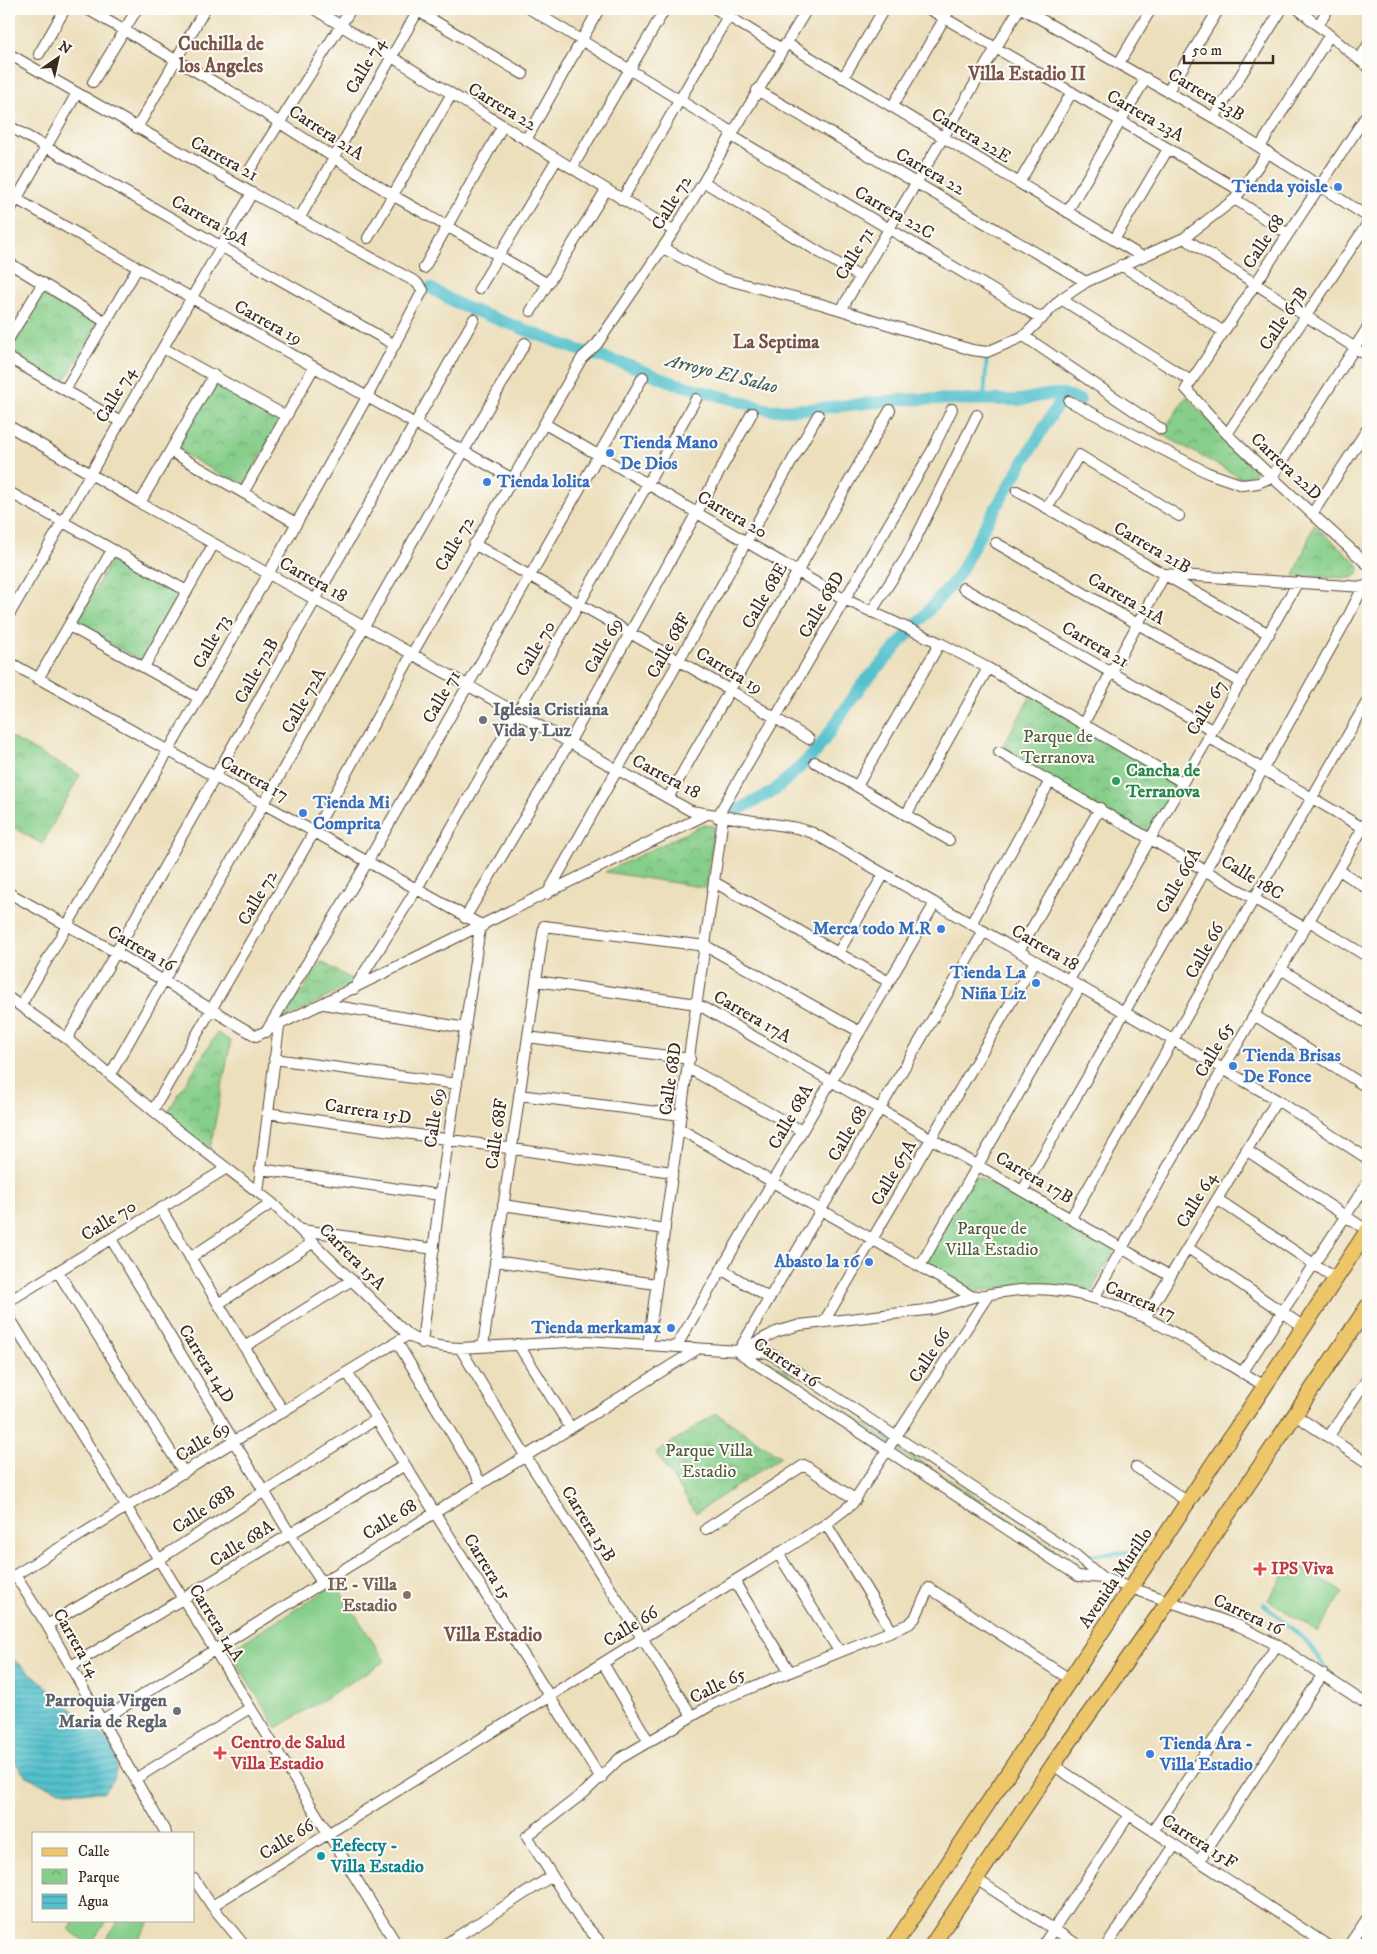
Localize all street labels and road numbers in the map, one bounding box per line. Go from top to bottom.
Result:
street label: Calle 74 [341,33,391,98]
street label: Carrera 23B [1164,64,1248,126]
street label: Carrera 22 [464,78,541,136]
street label: Carrera 23A [1102,85,1188,147]
street label: Carrera 21A [284,100,368,166]
street label: Carrera 22E [927,104,1015,169]
street label: Carrera 21 [186,131,262,187]
street label: Carrera 22 [891,143,969,201]
street label: Calle 72 [647,171,697,234]
street label: Carrera 22C [850,181,938,245]
street label: Carrera 19A [167,191,253,252]
street label: Calle 68 [1238,211,1290,273]
street label: Calle 71 [831,224,879,284]
street label: Calle 67B [1255,283,1313,355]
street label: Carrera 19 [230,295,306,351]
street label: Calle 74 [91,362,141,427]
street label: Carrera 22D [1246,428,1326,506]
street label: Carrera 20 [693,486,771,544]
street label: Calle 72 [430,512,480,575]
street label: Carrera 21B [1109,517,1195,579]
street label: Carrera 18 [275,552,351,608]
street label: Calle 68E [737,559,793,633]
street label: Calle 68D [794,568,850,642]
street label: Carrera 21A [1083,568,1169,630]
street label: Calle 68F [642,610,696,682]
street label: Calle 73 [188,611,236,673]
street label: Calle 69 [580,614,628,678]
street label: Calle 70 [511,617,561,681]
street label: Carrera 21 [1057,617,1133,673]
street label: Calle 72B [230,634,284,708]
street label: Carrera 19 [692,642,766,700]
street label: Calle 72A [277,664,331,738]
street label: Calle 71 [418,666,466,728]
street label: Calle 67 [1182,676,1232,740]
street label: Carrera 18 [628,750,704,804]
street label: Carrera 17 [216,751,292,807]
street label: Calle 66A [1152,844,1207,918]
street label: Calle 18C [1217,851,1287,905]
street label: Calle 72 [233,866,283,929]
street label: Calle 66 [1181,919,1230,983]
street label: Carrera 18 [1007,920,1083,976]
street label: Carrera 16 [103,921,179,977]
street label: Carrera 17A [709,986,795,1048]
street label: Calle 65 [1190,1018,1240,1081]
street label: Calle 68D [655,1041,687,1117]
street label: Calle 68A [764,1080,819,1153]
street label: Calle 69 [420,1087,450,1149]
street label: Carrera 15D [323,1094,413,1130]
street label: Calle 68F [481,1097,513,1171]
street label: Calle 68 [823,1102,873,1166]
street label: Calle 67A [866,1136,922,1210]
street label: Carrera 17B [991,1147,1077,1209]
street label: Calle 64 [1172,1167,1223,1232]
street label: Calle 70 [77,1196,141,1246]
street label: Carrera 15A [314,1219,390,1295]
street label: Carrera 17 [1101,1276,1179,1326]
street label: Carrera 14D [173,1320,239,1408]
street label: Calle 66 [904,1324,956,1387]
street label: Carrera 16 [749,1333,824,1393]
street label: Calle 69 [172,1417,234,1467]
street label: Calle 68B [168,1481,240,1539]
street label: Carrera 15B [556,1482,620,1566]
street label: Calle 68 [359,1495,421,1545]
street label: Calle 68A [206,1515,279,1572]
street label: Avenida Murillo [1074,1523,1158,1633]
street label: Carrera 15 [458,1530,516,1604]
street label: Carrera 14A [184,1580,249,1666]
street label: Carrera 16 [1210,1589,1287,1641]
street label: Calle 66 [600,1601,663,1652]
street label: Carrera 14 [48,1605,105,1682]
street label: Calle 65 [686,1663,750,1709]
street label: Carrera 15F [1157,1810,1241,1874]
street label: Calle 66 [256,1814,319,1865]

